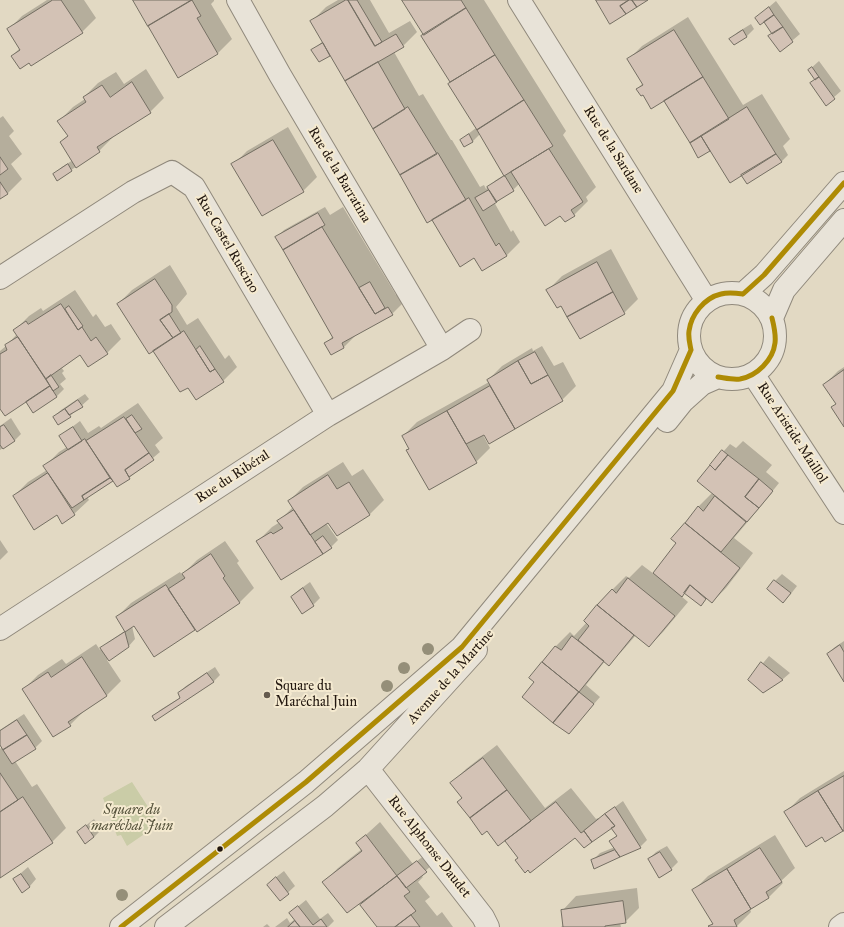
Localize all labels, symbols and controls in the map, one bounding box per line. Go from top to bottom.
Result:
street label: Rue de la Sardane [579,103,647,197]
street label: Rue de la Barratina [304,124,374,226]
street label: Rue Castel Ruscino [192,192,262,296]
street label: Rue Aristide Maillol [753,379,831,487]
street label: Rue du Ribéral [193,447,273,507]
street label: Avenue de la Martine [404,626,498,728]
place label: Square du Maréchal Juin [275,679,357,712]
marker: Square du Maréchal Juin [262,690,272,700]
street label: Rue Alphonse Daudet [384,793,474,901]
park label: Square du maréchal Juin [91,803,173,836]
unlabelled marker [215,844,225,854]

